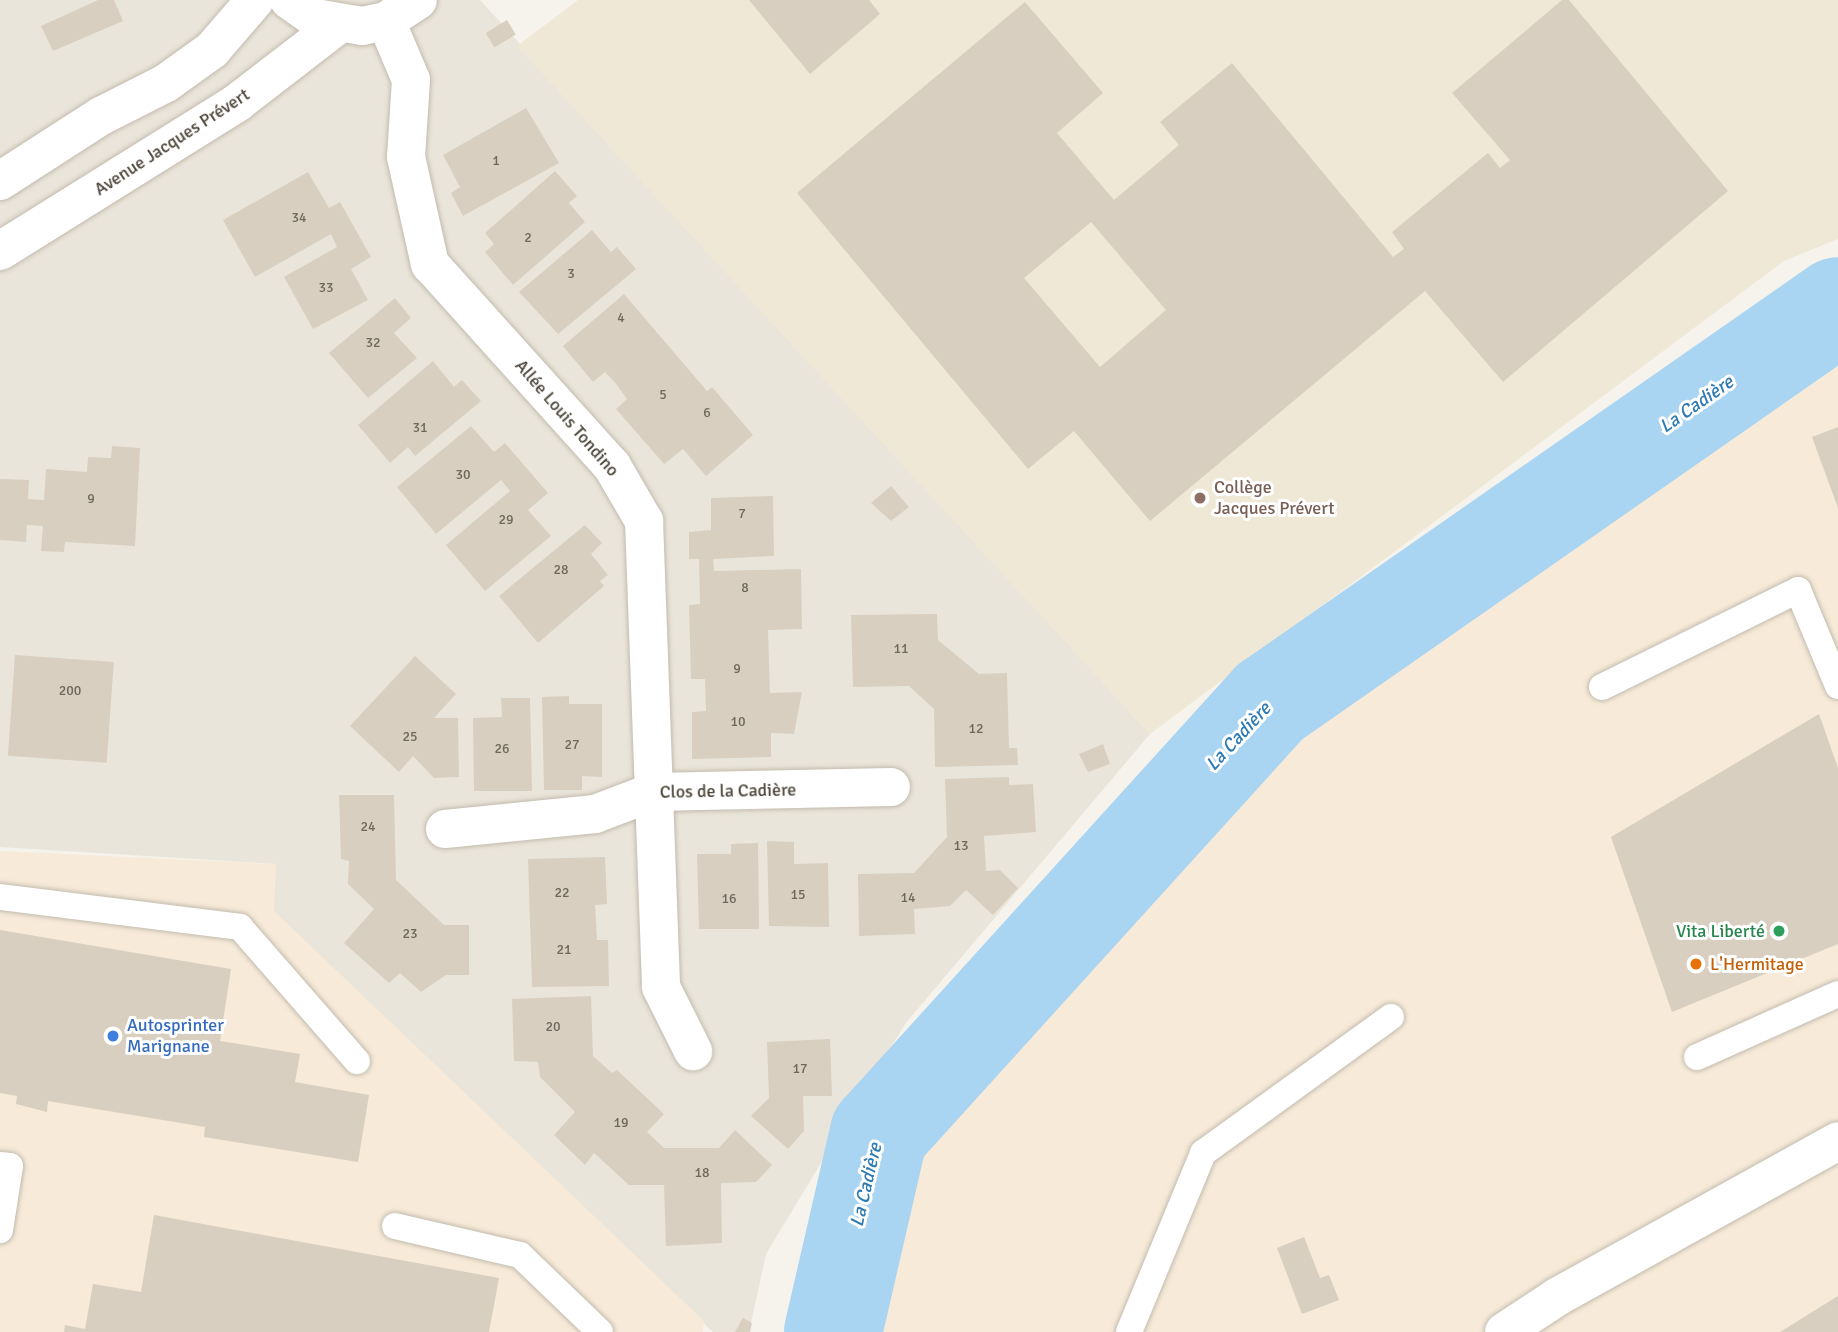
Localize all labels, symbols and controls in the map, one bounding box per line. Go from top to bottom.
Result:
street label: Avenue Jacques Prévert [90,84,254,200]
house number: 1 [492,153,500,169]
house number: 34 [291,210,307,226]
house number: 2 [524,230,532,246]
house number: 3 [567,266,575,282]
house number: 33 [318,280,334,296]
house number: 4 [617,310,625,326]
house number: 32 [365,335,381,351]
street label: Allée Louis Tondino [510,355,624,481]
water label: La Cadière [1656,371,1738,439]
house number: 5 [659,387,667,403]
house number: 6 [703,405,711,421]
house number: 31 [412,420,428,436]
house number: 30 [455,467,471,483]
place label: Collège Jacques Prévert [1214,477,1335,520]
marker: Collège Jacques Prévert [1192,490,1208,506]
house number: 9 [87,491,95,507]
house number: 7 [738,506,746,522]
house number: 29 [498,512,514,528]
house number: 28 [553,562,569,578]
house number: 8 [741,580,749,596]
house number: 11 [893,641,909,657]
house number: 9 [733,661,741,677]
house number: 200 [59,683,81,699]
water label: La Cadière [1202,698,1276,776]
house number: 10 [730,714,746,730]
house number: 12 [968,721,984,737]
house number: 25 [402,729,418,745]
house number: 27 [564,737,580,753]
house number: 26 [494,741,510,757]
street label: Clos de la Cadière [660,779,796,803]
house number: 24 [360,819,376,835]
house number: 13 [953,838,969,854]
house number: 22 [554,885,570,901]
house number: 15 [790,887,806,903]
house number: 14 [900,890,916,906]
house number: 16 [721,891,737,907]
place label: Vita Liberté [1676,920,1765,942]
marker: Vita Liberté [1771,923,1787,939]
house number: 23 [402,926,418,942]
house number: 21 [556,942,572,958]
place label: L'Hermitage [1710,953,1804,975]
marker: L'Hermitage [1688,956,1704,972]
place label: Autosprinter Marignane [127,1015,224,1058]
house number: 20 [545,1019,561,1035]
marker: Autosprinter Marignane [105,1028,121,1044]
house number: 17 [792,1061,808,1077]
house number: 19 [613,1115,629,1131]
water label: La Cadière [846,1141,888,1229]
house number: 18 [694,1165,710,1181]

